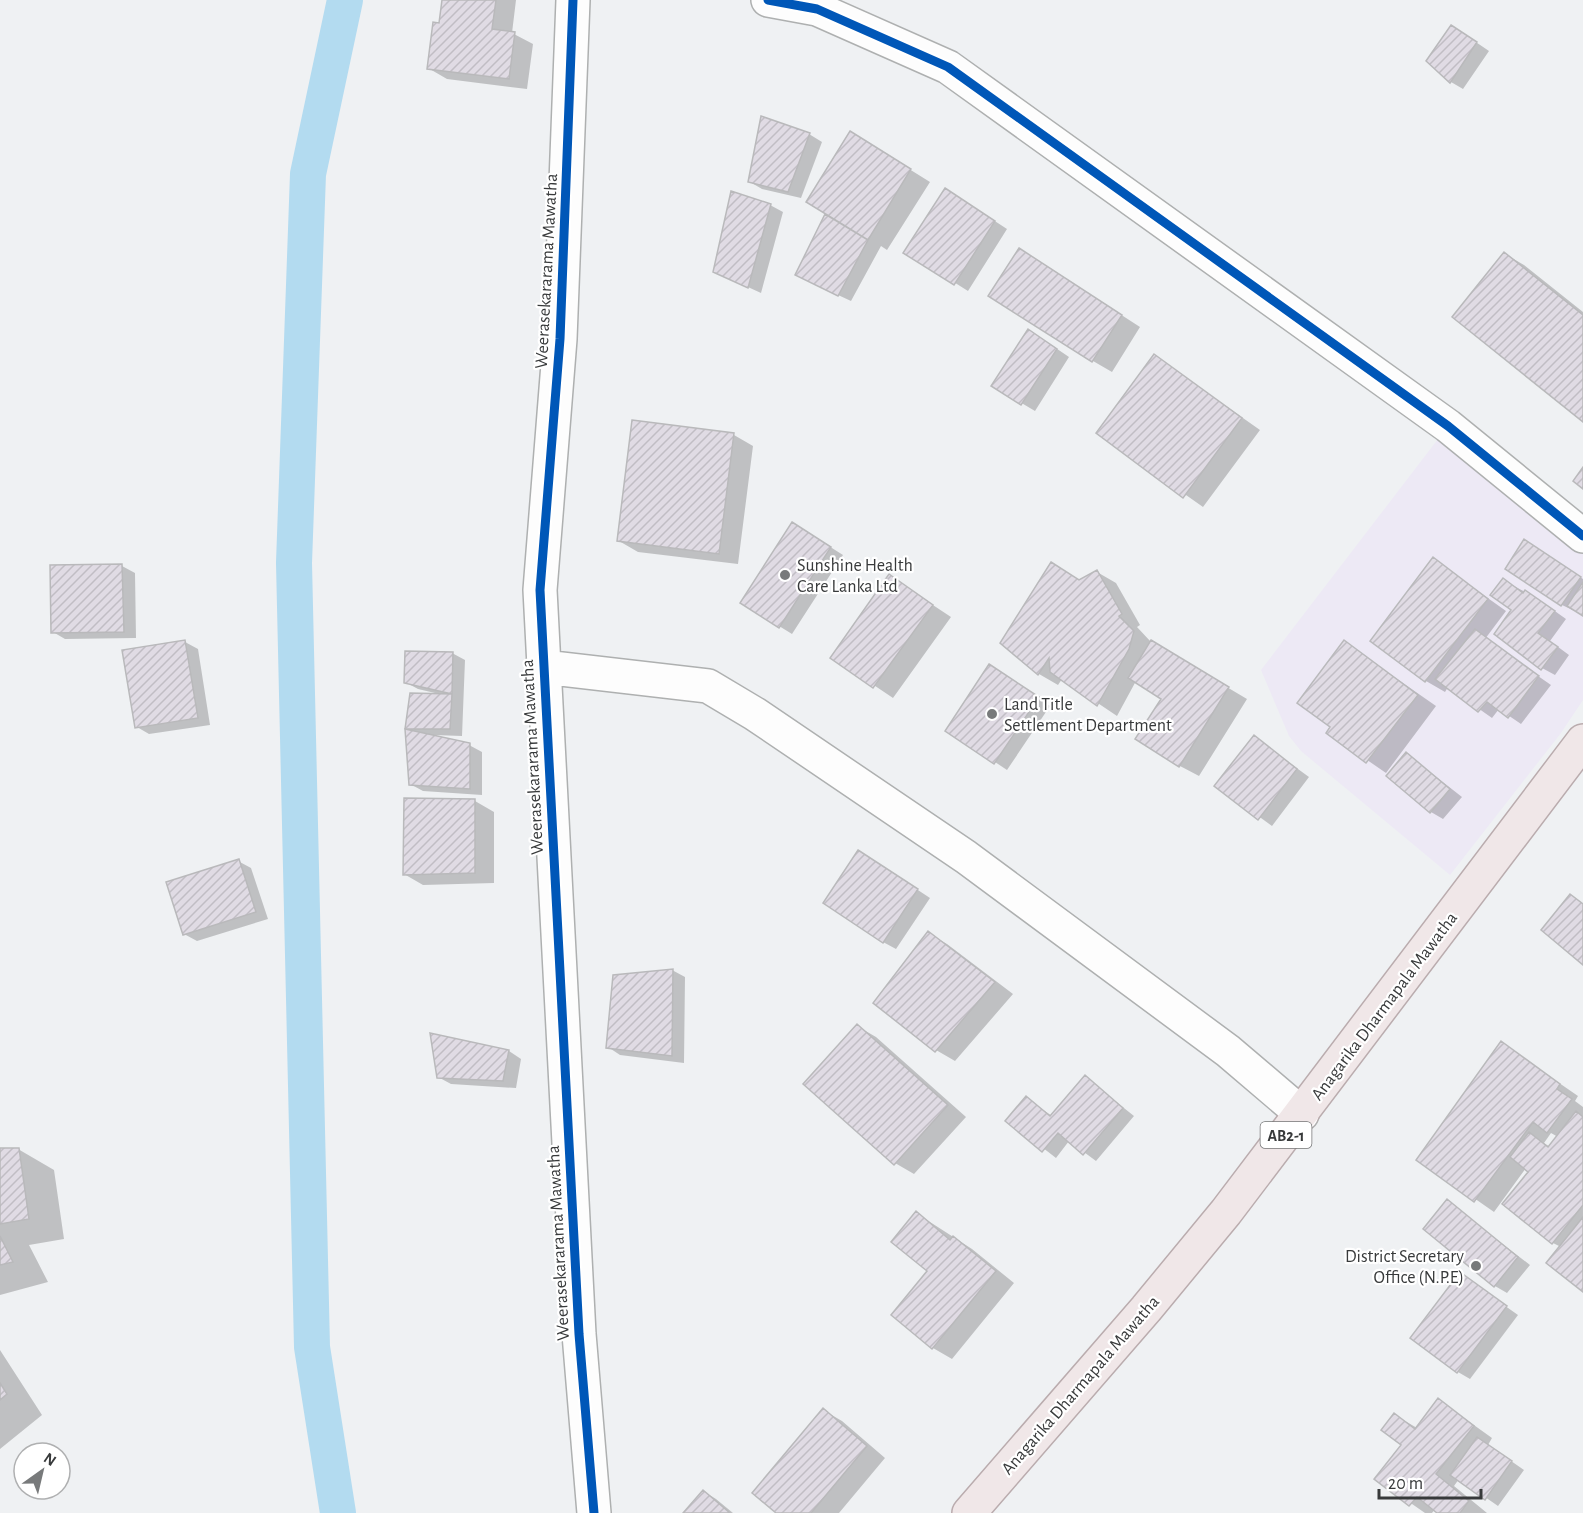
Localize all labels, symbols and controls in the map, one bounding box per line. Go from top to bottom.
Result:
street label: Weerasekararama Mawatha [533,173,561,369]
place label: Sunshine Health Care Lanka Ltd [797,557,913,596]
marker: Sunshine Health Care Lanka Ltd [778,568,792,582]
street label: Weerasekararama Mawatha [519,659,547,855]
place label: Land Title Settlement Department [1004,696,1172,735]
marker: Land Title Settlement Department [985,707,999,721]
street label: Anagarika Dharmapala Mawatha [1308,909,1461,1104]
road number: AB2-1 [1260,1122,1312,1148]
street label: Weerasekararama Mawatha [545,1145,573,1341]
place label: District Secretary Office (N.P.E) [1345,1248,1464,1287]
marker: District Secretary Office (N.P.E) [1469,1259,1483,1273]
street label: Anagarika Dharmapala Mawatha [998,1293,1163,1478]
north arrow [12,1441,72,1501]
text: N [41,1450,59,1469]
scale bar [1379,1462,1481,1500]
text: 20 m [1388,1475,1423,1493]

